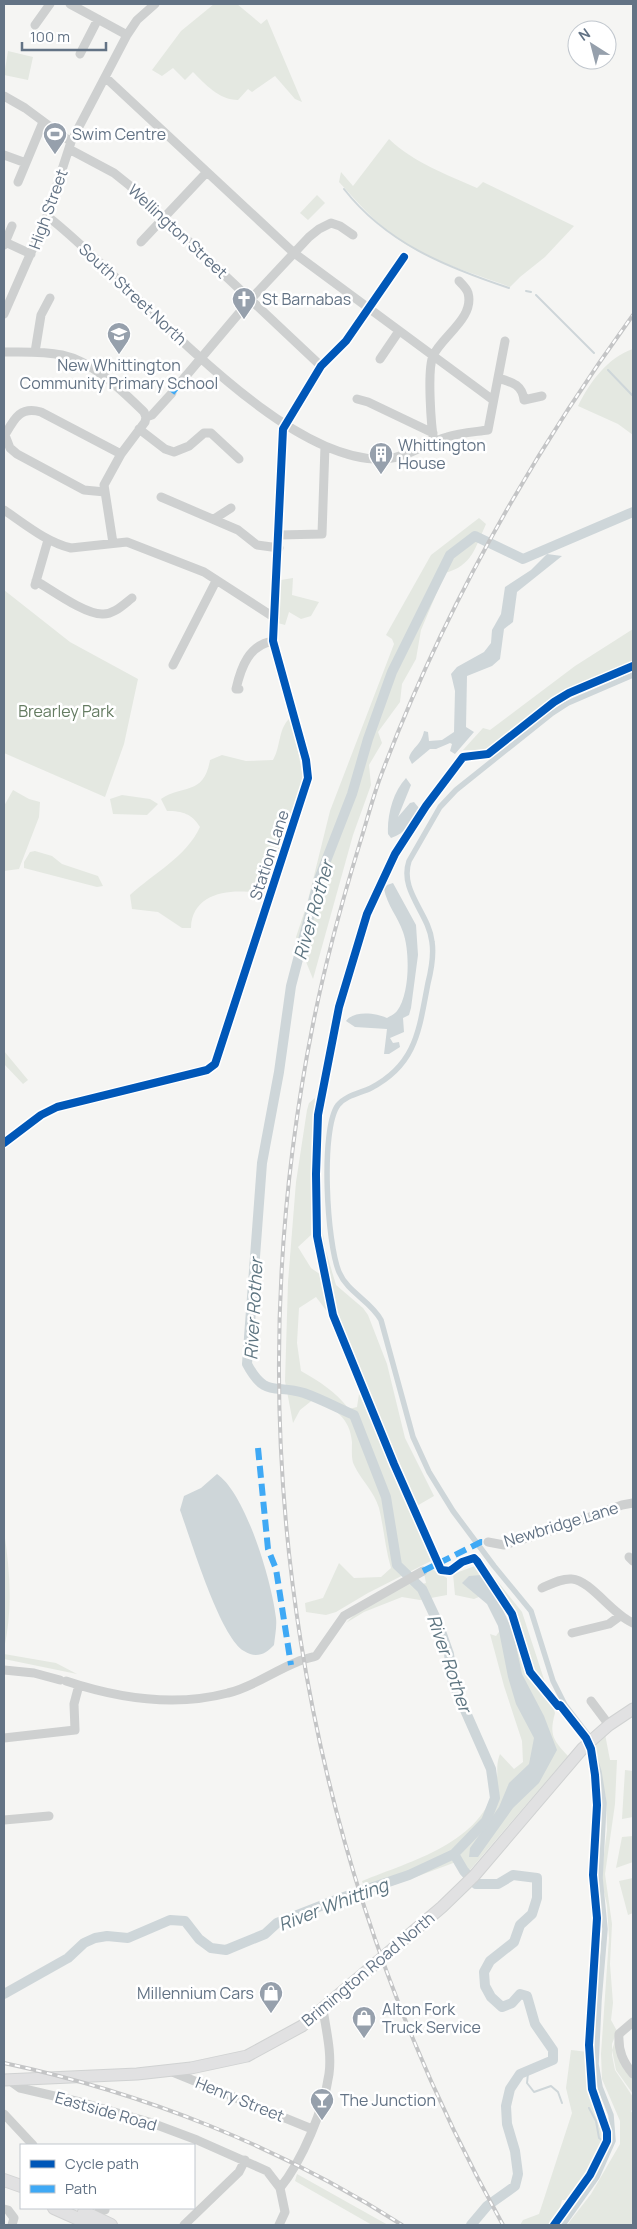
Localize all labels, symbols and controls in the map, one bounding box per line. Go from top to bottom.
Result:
scale bar [22,20,106,52]
north arrow [567,20,617,70]
text: N [574,23,594,45]
text: 100 m [30,26,70,47]
sports icon: Swim Centre [42,121,68,155]
place label: Swim Centre [72,123,166,145]
street label: High Street [23,166,73,252]
street label: Wellington Street [123,179,233,283]
street label: South Street North [74,238,192,350]
church icon: St Barnabas [231,286,257,320]
place label: St Barnabas [262,288,351,310]
school or university icon: New Whittington Community Primary School [106,321,132,355]
place label: New Whittington Community Primary School [20,354,218,394]
place label: Whittington House [398,434,486,474]
building icon: Whittington House [368,441,394,475]
park label: Brearley Park [18,700,115,722]
street label: Station Lane [244,807,294,903]
water label: River Rother [287,855,339,962]
water label: River Rother [238,1255,268,1360]
street label: Newbridge Lane [501,1496,621,1552]
water label: River Rother [422,1611,479,1717]
water label: River Whitting [275,1872,392,1936]
street label: Brimington Road North [297,1907,439,2031]
shop icon: Millennium Cars [258,1980,284,2014]
place label: Millennium Cars [137,1982,254,2004]
place label: Alton Fork Truck Service [382,1998,481,2038]
shop icon: Alton Fork Truck Service [351,2005,377,2039]
street label: Henry Street [192,2071,288,2127]
street label: Eastside Road [53,2086,159,2136]
bar icon: The Junction [309,2087,335,2121]
place label: The Junction [340,2089,436,2111]
legend [20,2144,195,2209]
text: Cycle path [65,2153,139,2174]
text: Path [65,2178,97,2199]

